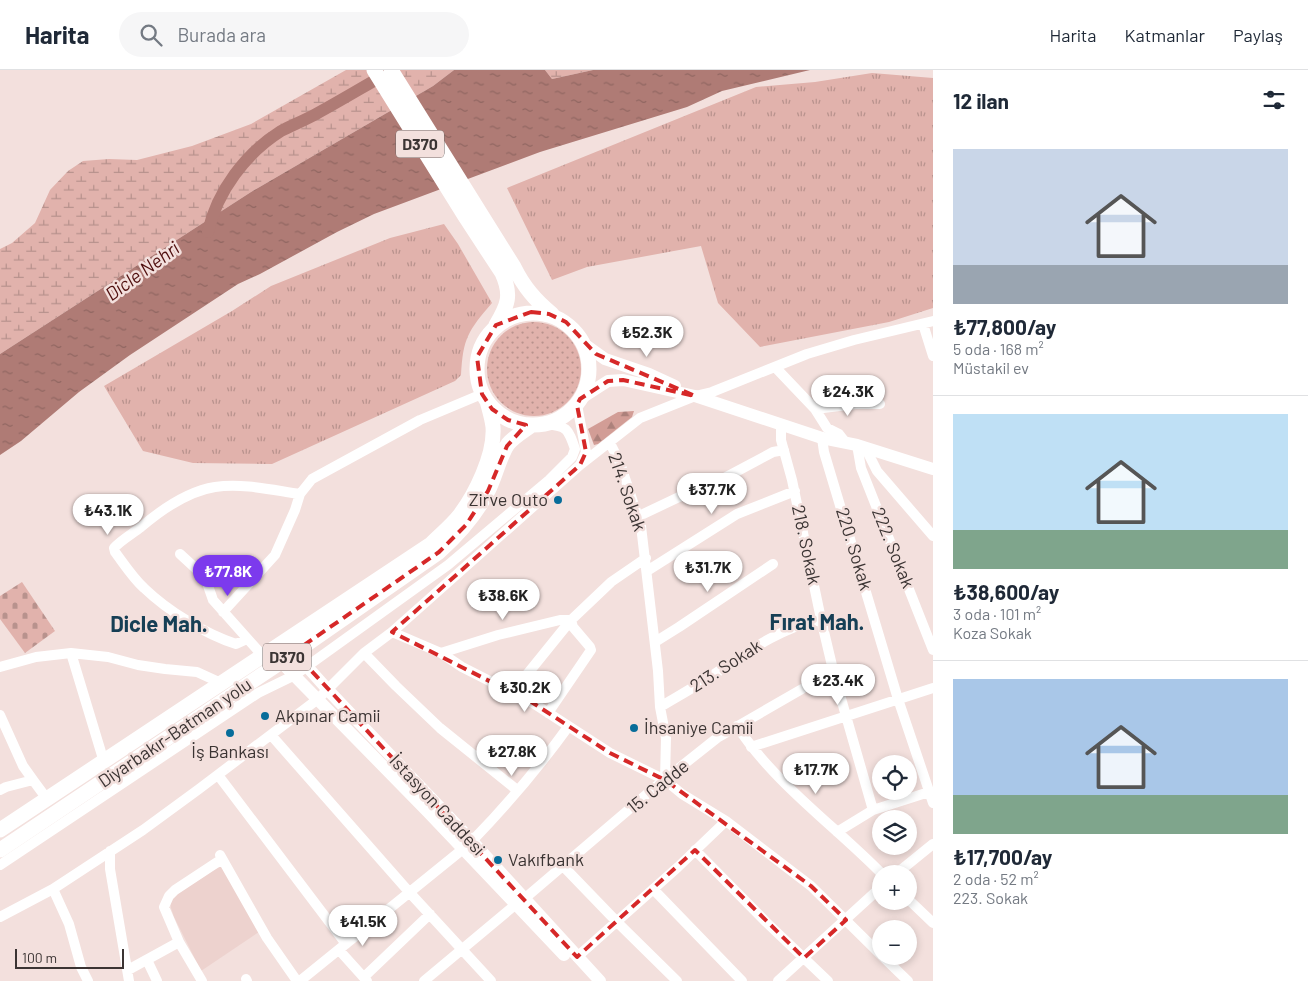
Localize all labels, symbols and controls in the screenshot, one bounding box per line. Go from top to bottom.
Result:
search box [119,12,469,57]
text: Harita [25,20,89,49]
icon: search [137,21,165,49]
text: Burada ara [177,23,266,46]
text: Harita [1049,24,1097,46]
text: Katmanlar [1125,24,1205,46]
text: Paylaş [1233,24,1283,46]
icon: filters [1260,86,1288,114]
text: 12 ilan [953,88,1009,113]
road number: D370 [396,131,444,158]
icon: home [1076,181,1166,271]
water label: Dicle Nehri [100,236,184,305]
text: ₺77,800/ay [953,314,1056,339]
pin: ₺52.3K [606,316,688,358]
text: ₺52.3K [622,322,672,341]
text: 5 oda · 168 m² [953,339,1044,358]
text: Müstakil ev [953,358,1029,377]
pin: ₺24.3K [807,374,889,417]
text: ₺24.3K [822,381,874,400]
icon: home [1076,447,1166,537]
street label: 214. Sokak [604,450,652,534]
pin: ₺37.7K [671,472,753,515]
text: ₺37.7K [688,479,736,498]
place label: Zirve Outo [469,488,548,510]
pin: ₺43.1K [67,494,149,536]
marker: Zirve Outo [552,494,564,506]
text: ₺43.1K [84,500,132,519]
street label: 218. Sokak [788,503,826,587]
street label: 222. Sokak [868,504,920,591]
street label: 220. Sokak [832,505,878,593]
pin: ₺31.7K [667,550,749,593]
pin: ₺77.8K [187,554,269,597]
text: ₺31.7K [685,557,731,576]
text: ₺77.8K [204,561,252,580]
pin: ₺38.6K [462,578,544,621]
text: ₺38,600/ay [953,579,1059,604]
text: ₺38.6K [478,585,528,604]
text: 3 oda · 101 m² [953,604,1041,623]
district label: Fırat Mah. [769,608,865,634]
district label: Dicle Mah. [110,610,208,636]
text: Koza Sokak [953,623,1032,642]
street label: 213. Sokak [686,634,765,696]
road number: D370 [263,644,311,670]
pin: ₺23.4K [797,664,879,706]
pin: ₺30.2K [484,670,566,713]
text: ₺23.4K [812,670,864,689]
street label: Diyarbakır-Batman yolu [94,673,255,792]
text: ₺30.2K [499,677,551,696]
place label: Akpınar Camii [275,704,380,726]
marker: Akpınar Camii [259,710,271,722]
icon: home [1076,712,1166,802]
place label: İhsaniye Camii [644,716,753,738]
marker: İhsaniye Camii [628,722,640,734]
marker: İş Bankası [224,727,236,739]
pin: ₺27.8K [471,734,553,777]
place label: İş Bankası [191,740,269,762]
text: ₺27.8K [487,741,537,760]
street label: İstasyon Caddesi [385,749,490,859]
pin: ₺17.7K [775,752,857,795]
street label: 15. Cadde [622,755,693,818]
map controls [872,755,917,965]
button: locate [872,755,917,800]
text: ₺17.7K [793,759,839,778]
button: layers [872,810,917,855]
text: ₺17,700/ay [953,844,1052,869]
place label: Vakıfbank [508,848,584,870]
marker: Vakıfbank [492,854,504,866]
button: + [872,865,917,910]
text: 2 oda · 52 m² [953,869,1039,888]
text: 223. Sokak [953,888,1028,907]
pin: ₺41.5K [322,904,404,947]
text: ₺41.5K [339,911,387,930]
button: − [872,920,917,965]
scale bar [15,946,124,969]
text: 100 m [22,949,57,966]

